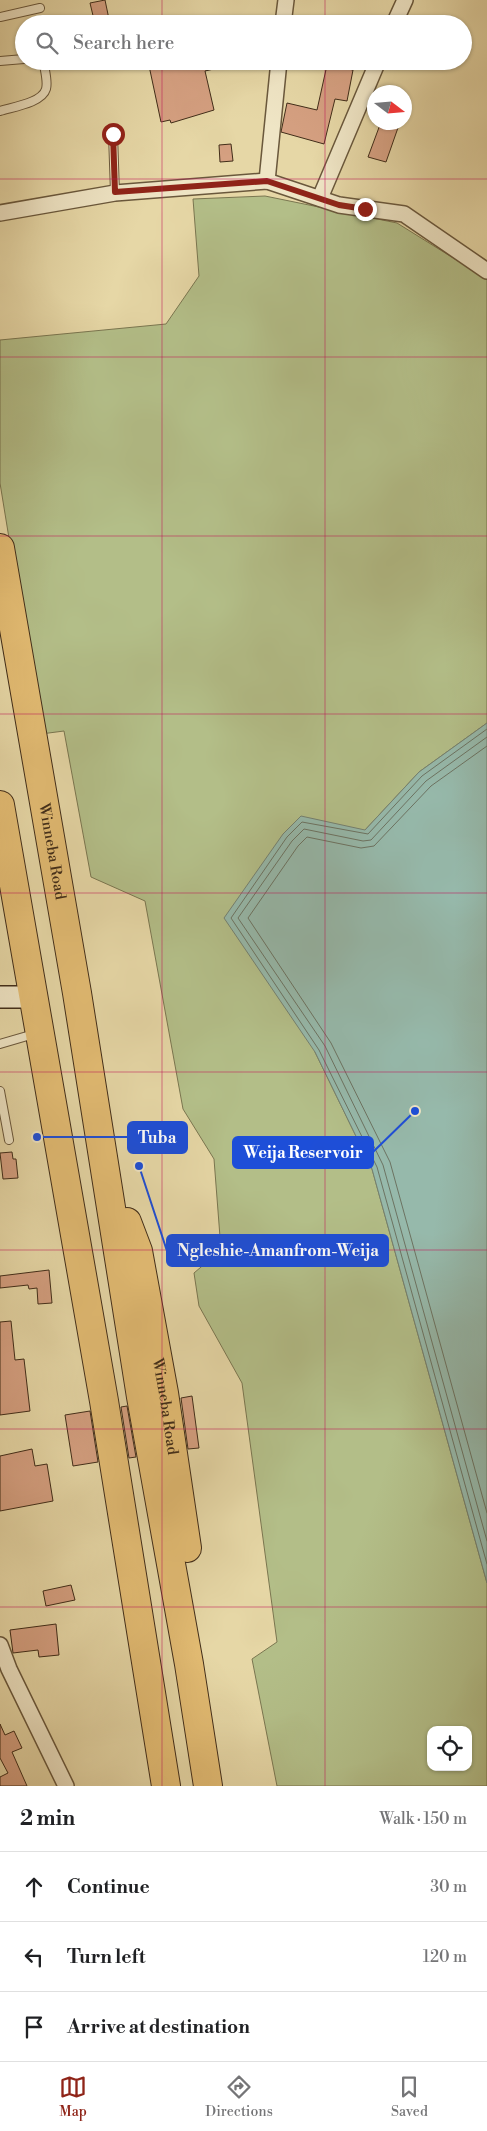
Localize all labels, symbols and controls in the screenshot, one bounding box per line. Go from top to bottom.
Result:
search box [15,15,472,70]
icon: search [33,29,61,57]
text: Search here [73,31,174,55]
north arrow [367,85,412,130]
route start [102,123,125,146]
route end [354,198,377,221]
street label: Winneba Road [35,801,70,902]
callout: Tuba [128,1122,187,1153]
text: Tuba [138,1128,177,1148]
callout: Weija Reservoir [233,1137,373,1168]
text: Weija Reservoir [242,1143,363,1163]
callout: Ngleshie-Amanfrom-Weija [167,1235,388,1266]
text: Ngleshie-Amanfrom-Weija [177,1241,379,1261]
street label: Winneba Road [148,1356,183,1457]
map controls [427,1726,472,1771]
button: locate [427,1726,472,1771]
text: 2 min [20,1806,75,1832]
text: Walk · 150 m [379,1809,467,1829]
icon: ahead [20,1873,48,1901]
text: Continue [67,1875,150,1899]
text: 30 m [430,1877,467,1897]
icon: left [20,1943,48,1971]
text: Turn left [67,1945,146,1969]
text: 120 m [423,1947,467,1967]
icon: arrive [20,2013,48,2041]
text: Arrive at destination [67,2015,250,2039]
tab: Map [59,2073,87,2121]
tab: Directions [205,2073,273,2121]
tab: Saved [391,2073,428,2121]

